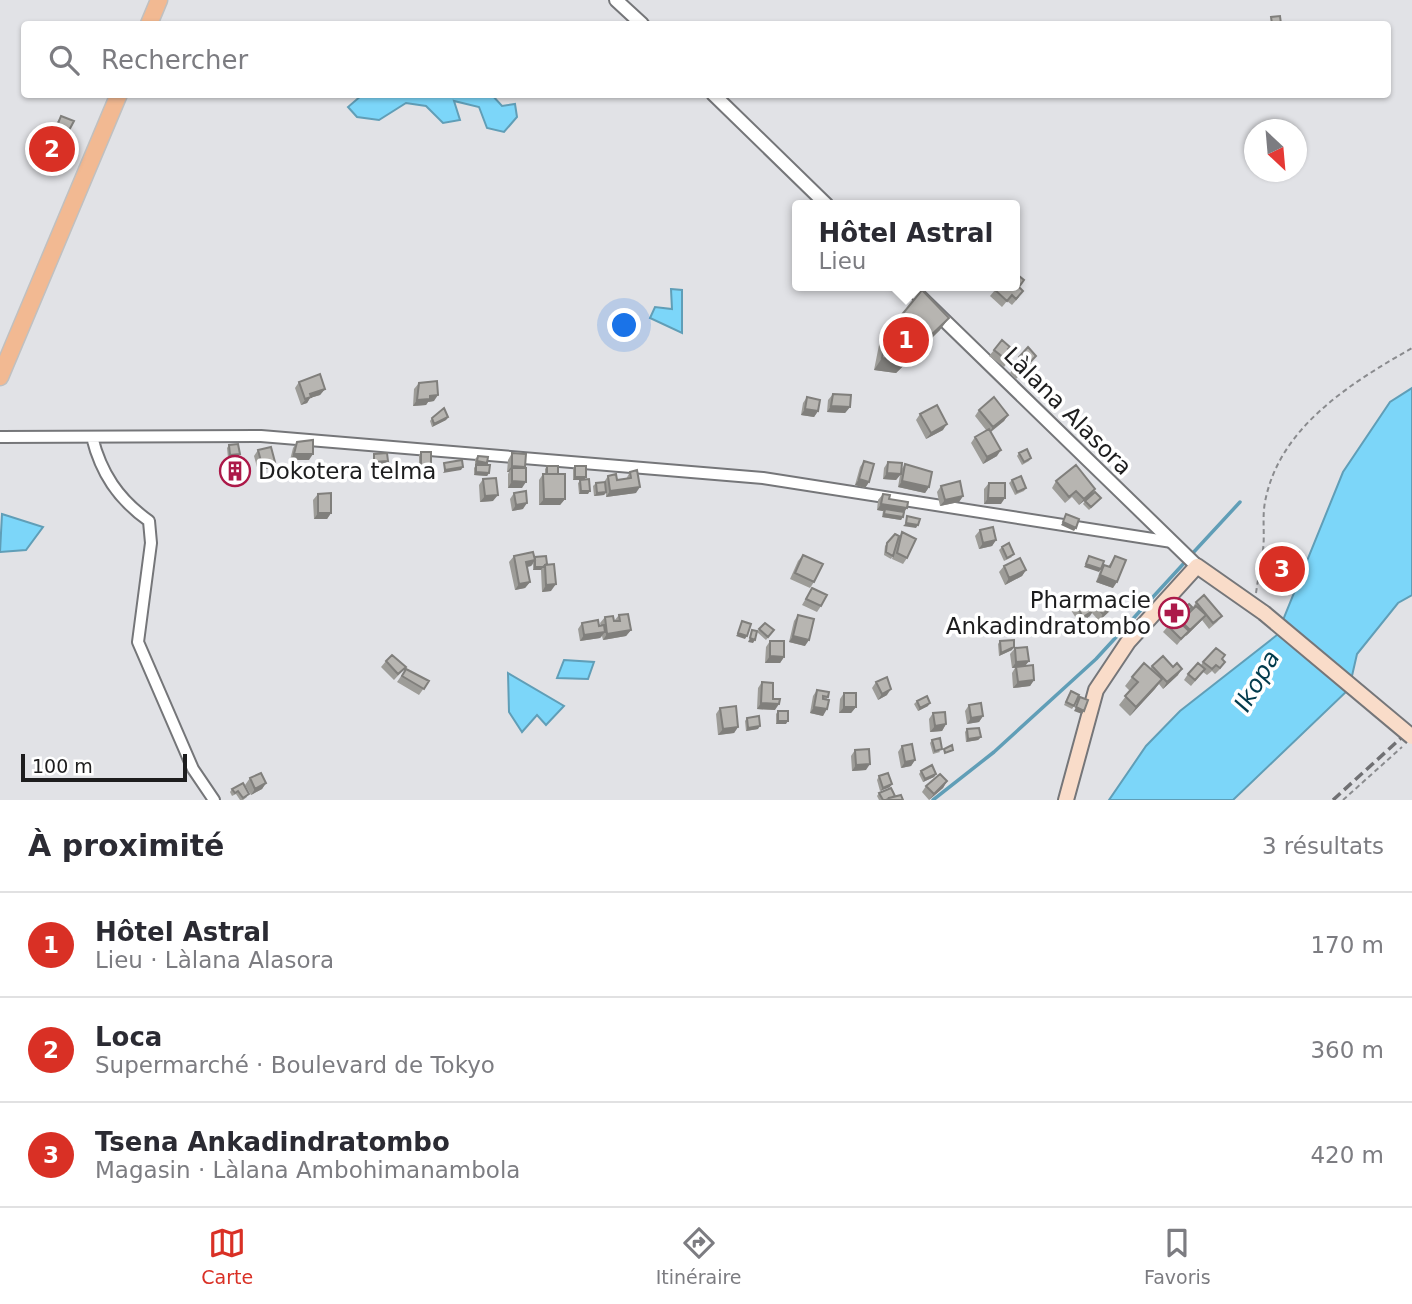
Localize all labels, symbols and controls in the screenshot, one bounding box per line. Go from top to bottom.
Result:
search box [21,21,1391,98]
icon: search [45,41,83,79]
text: Rechercher [101,45,248,75]
north arrow [1244,119,1307,182]
pin: 2 [29,123,75,175]
popup [792,200,1020,291]
text: Hôtel Astral [819,218,993,248]
text: Lieu [819,248,866,274]
your location [607,308,641,342]
pin: 1 [883,314,929,366]
street label: Làlana Alasora [999,342,1137,480]
building icon: Dokotera telma [218,454,252,488]
place label: Dokotera telma [258,458,436,484]
pin: 3 [1259,543,1305,595]
place label: Pharmacie Ankadindratombo [946,587,1151,639]
pharmacy icon: Pharmacie Ankadindratombo [1157,596,1191,630]
water label: Ikopa [1228,646,1286,716]
scale bar [21,751,187,783]
text: 100 m [32,755,93,777]
text: À proximité [28,828,224,863]
text: 3 résultats [1262,833,1384,859]
text: Hôtel Astral [95,917,270,947]
text: 1 [43,932,59,958]
text: 170 m [1310,932,1384,958]
text: Lieu · Làlana Alasora [95,947,334,973]
text: Loca [95,1022,162,1052]
text: 2 [43,1037,59,1063]
text: 360 m [1310,1037,1384,1063]
text: Supermarché · Boulevard de Tokyo [95,1052,495,1078]
text: Tsena Ankadindratombo [95,1127,450,1157]
text: 3 [43,1142,59,1168]
text: 420 m [1310,1142,1384,1168]
text: Magasin · Làlana Ambohimanambola [95,1157,520,1183]
tab: Carte [201,1224,253,1288]
tab: Itinéraire [656,1224,742,1288]
tab: Favoris [1144,1224,1211,1288]

